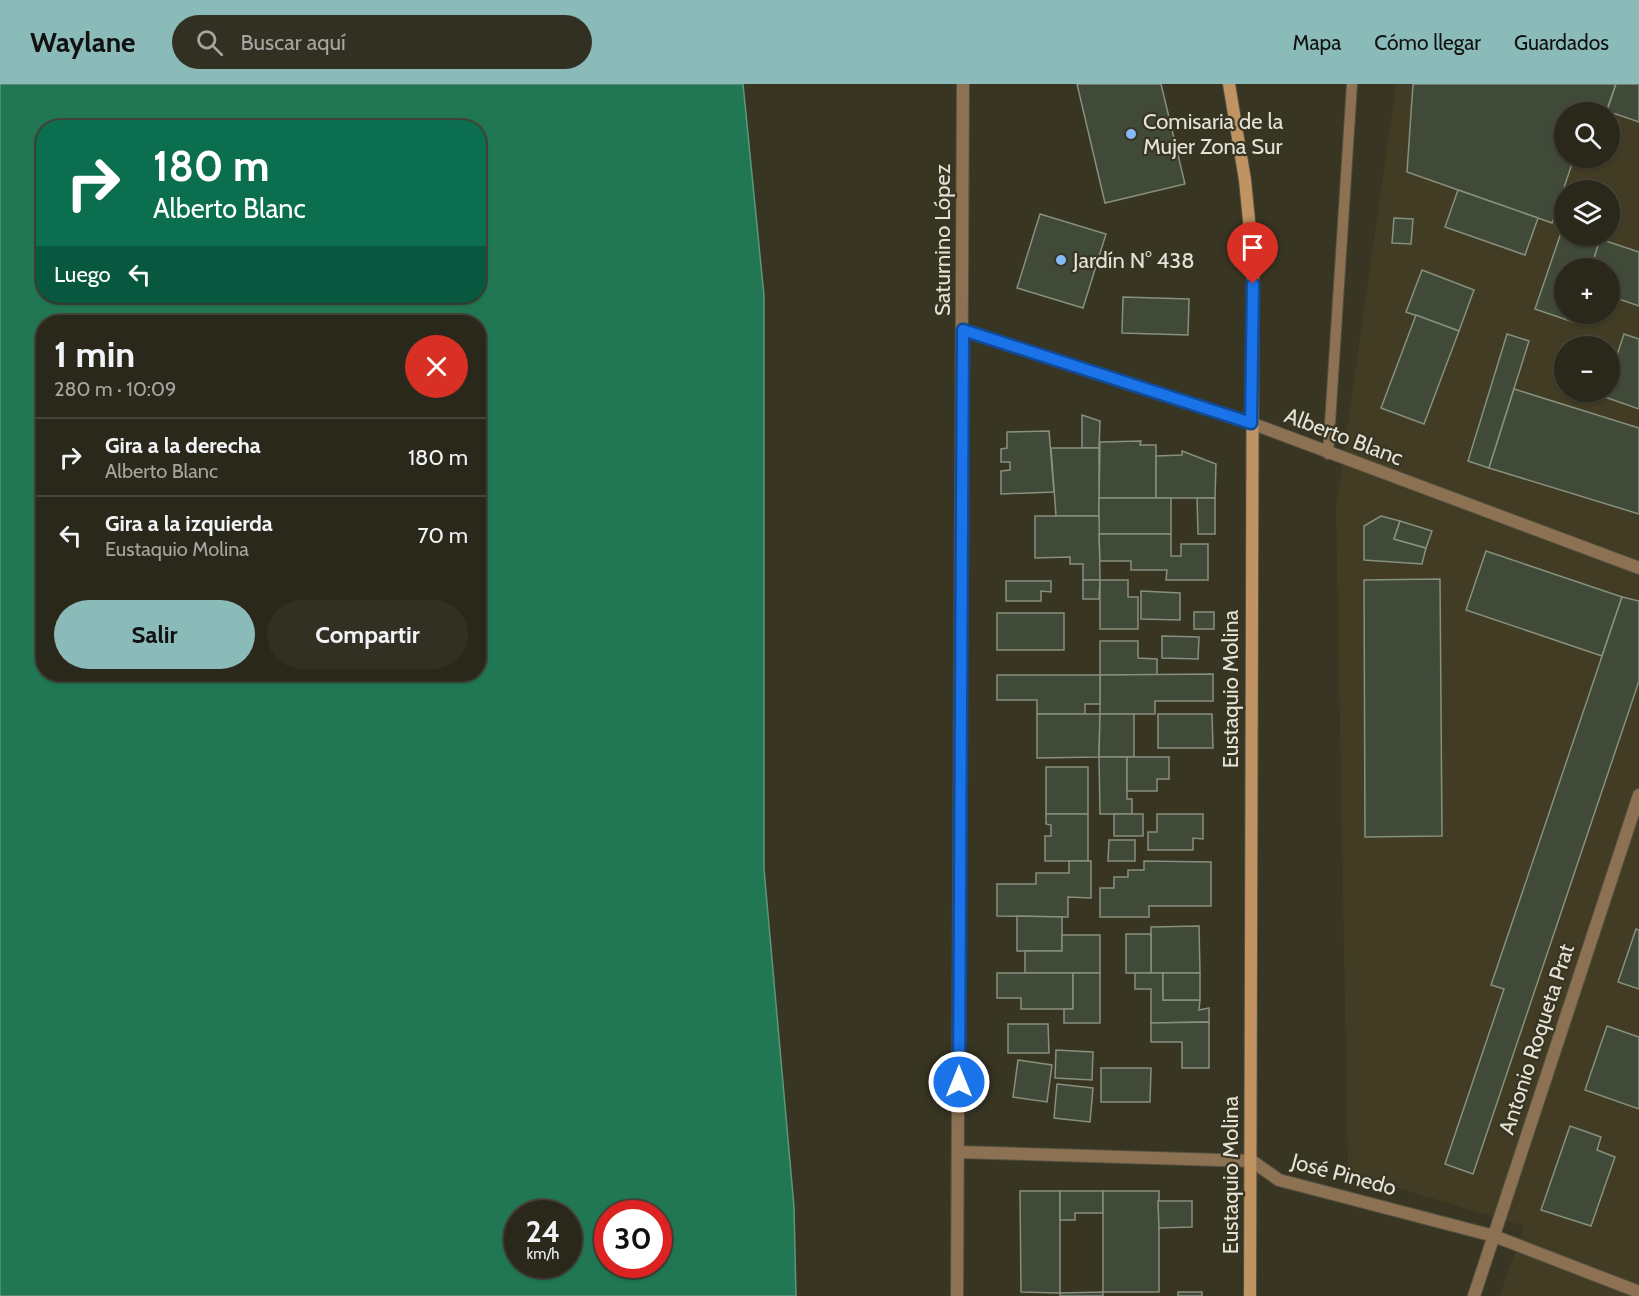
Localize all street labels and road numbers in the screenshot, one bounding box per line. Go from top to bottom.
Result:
street label: Saturnino López [929,164,956,316]
street label: Alberto Blanc [1281,402,1407,471]
street label: Eustaquio Molina [1217,609,1244,768]
street label: Antonio Roqueta Prat [1493,940,1580,1138]
street label: Eustaquio Molina [1217,1095,1244,1254]
street label: José Pinedo [1287,1147,1399,1201]

